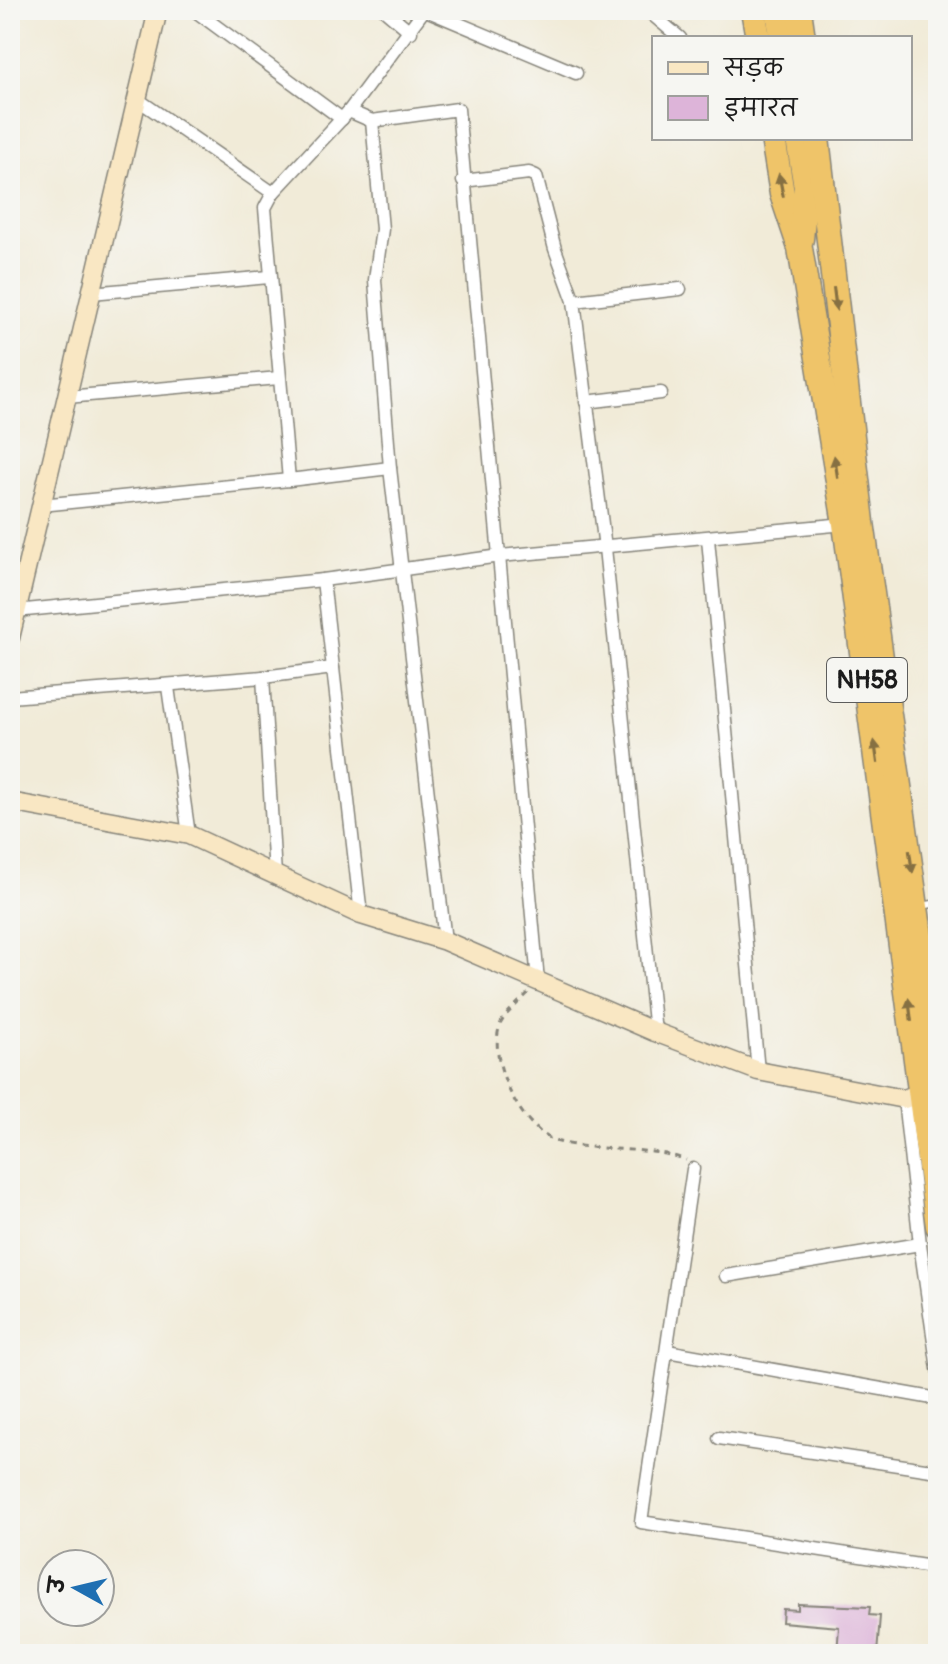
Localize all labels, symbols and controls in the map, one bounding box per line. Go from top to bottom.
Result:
legend [652,36,912,140]
text: सड़क [722,54,785,83]
text: इमारत [724,94,799,123]
one-way arrow [774,172,786,197]
one-way arrow [829,287,842,312]
one-way arrow [829,454,842,479]
road number: NH58 [827,658,907,702]
one-way arrow [870,739,883,764]
one-way arrow [905,850,918,875]
one-way arrow [903,997,916,1022]
north arrow [36,1548,116,1628]
text: उ [42,1574,72,1597]

